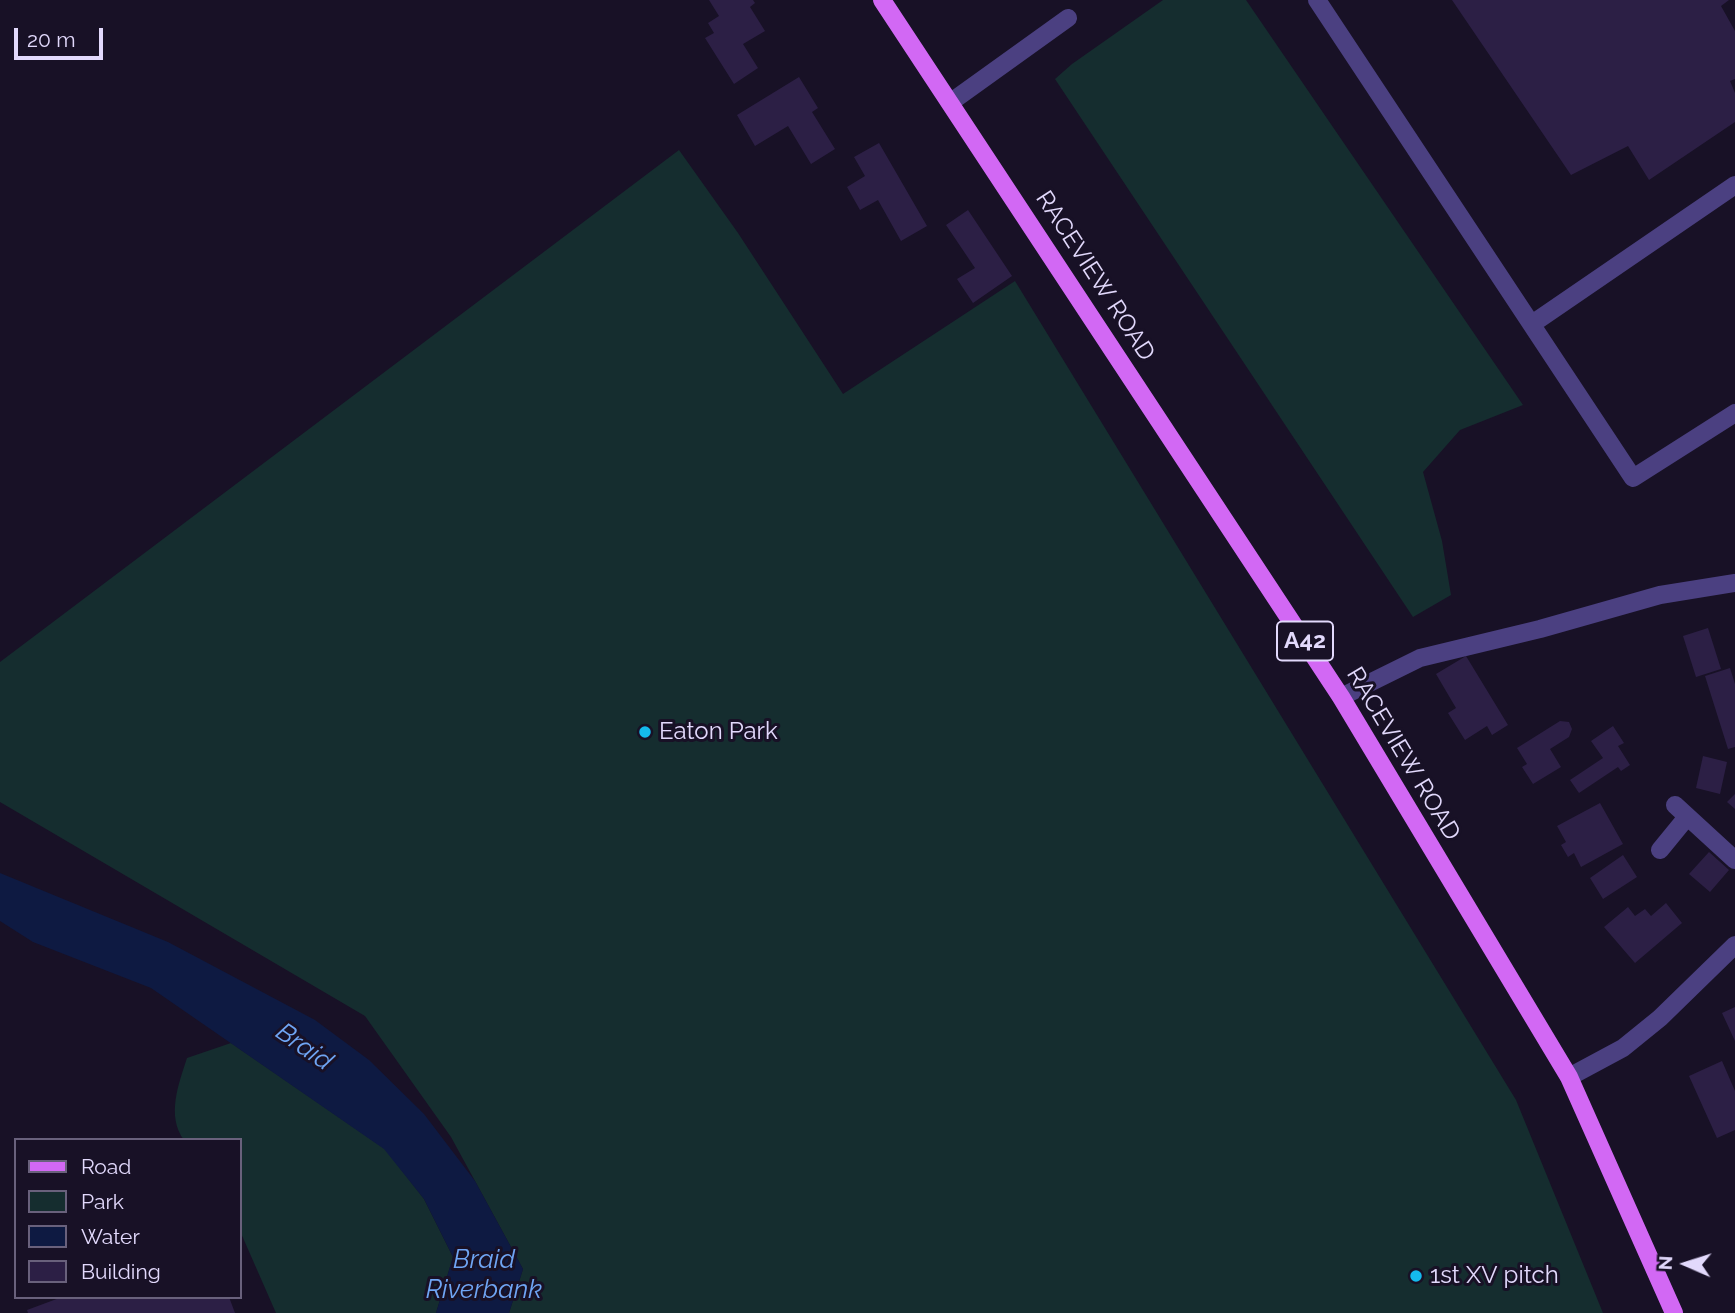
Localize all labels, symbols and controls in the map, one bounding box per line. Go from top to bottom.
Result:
scale bar [18,14,107,58]
text: 20 m [27,27,75,52]
street label: RACEVIEW ROAD [1029,186,1161,366]
road number: A42 [1277,622,1333,660]
street label: RACEVIEW ROAD [1340,662,1466,846]
place label: Eaton Park [659,718,778,746]
marker: Eaton Park [637,724,653,740]
water label: Braid [270,1016,338,1078]
legend [14,1138,242,1299]
text: Road [81,1154,131,1179]
text: Park [81,1189,124,1214]
text: Water [81,1224,140,1249]
north arrow [1651,1229,1721,1299]
water label: Braid Riverbank [426,1244,542,1306]
text: N [1654,1255,1676,1271]
text: Building [81,1259,161,1284]
place label: 1st XV pitch [1430,1262,1559,1290]
marker: 1st XV pitch [1408,1268,1424,1284]

